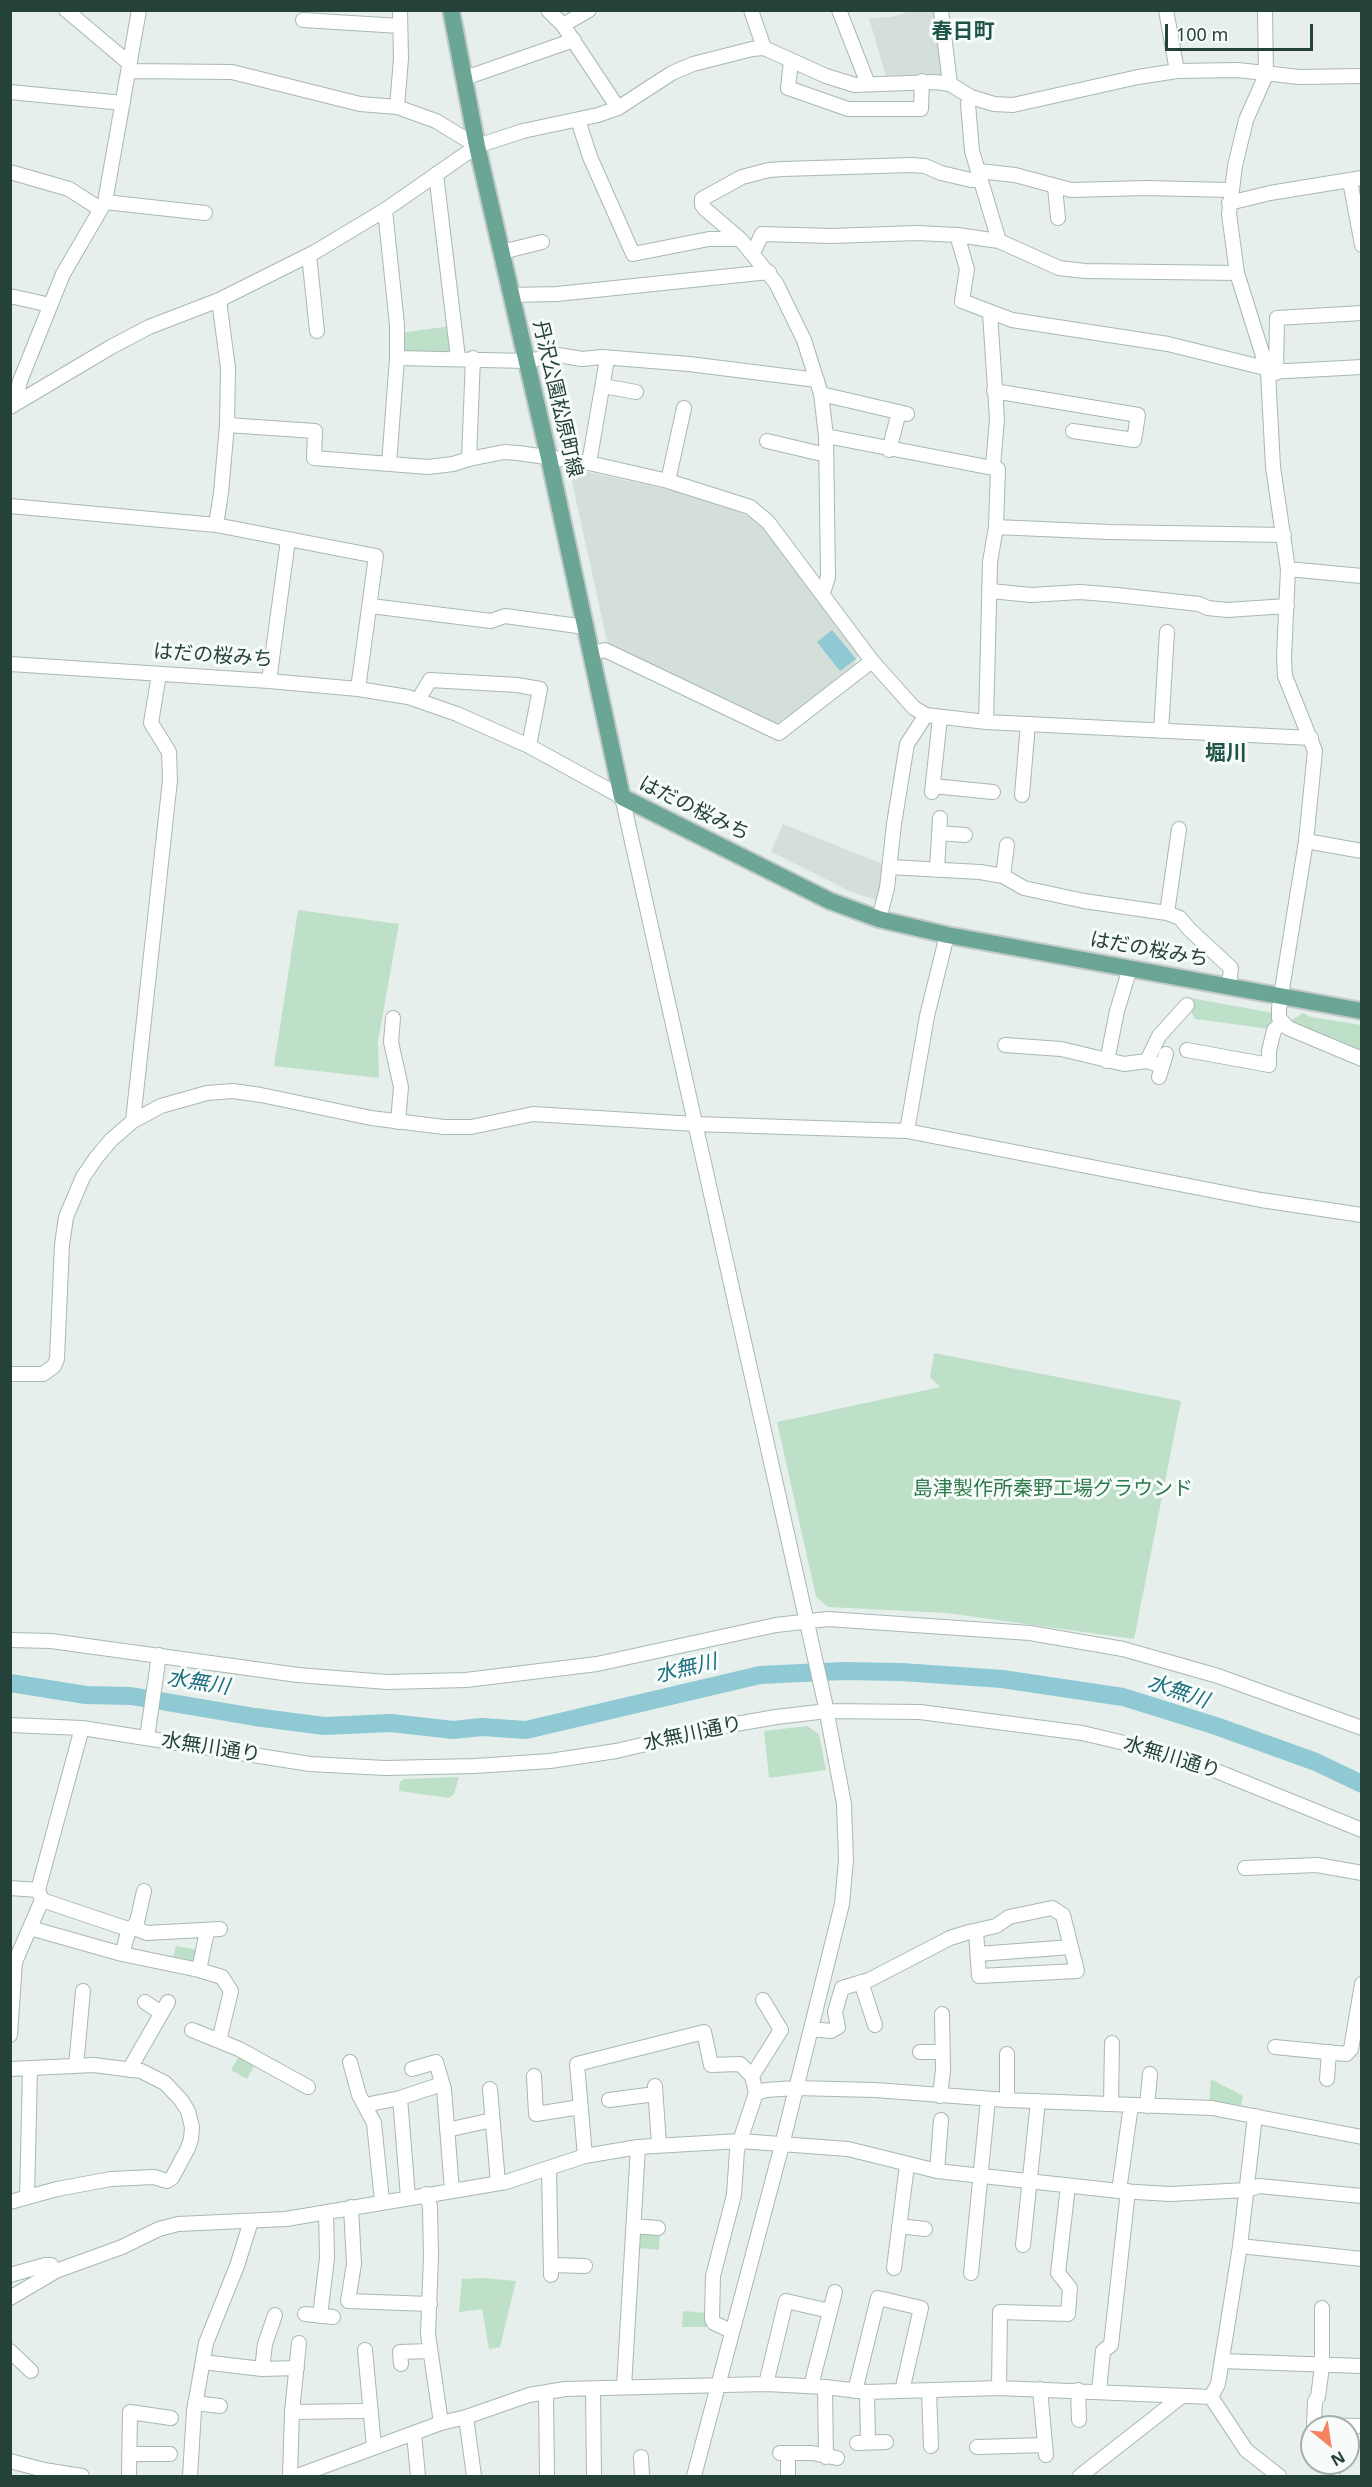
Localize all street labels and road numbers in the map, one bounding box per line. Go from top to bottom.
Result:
street label: 丹沢公園松原町線 [527,318,587,480]
street label: はだの桜みち [152,640,274,672]
street label: はだの桜みち [635,772,753,846]
street label: はだの桜みち [1088,928,1210,972]
street label: 水無川通り [642,1712,744,1756]
street label: 水無川通り [160,1728,262,1768]
street label: 水無川通り [1121,1732,1223,1784]

